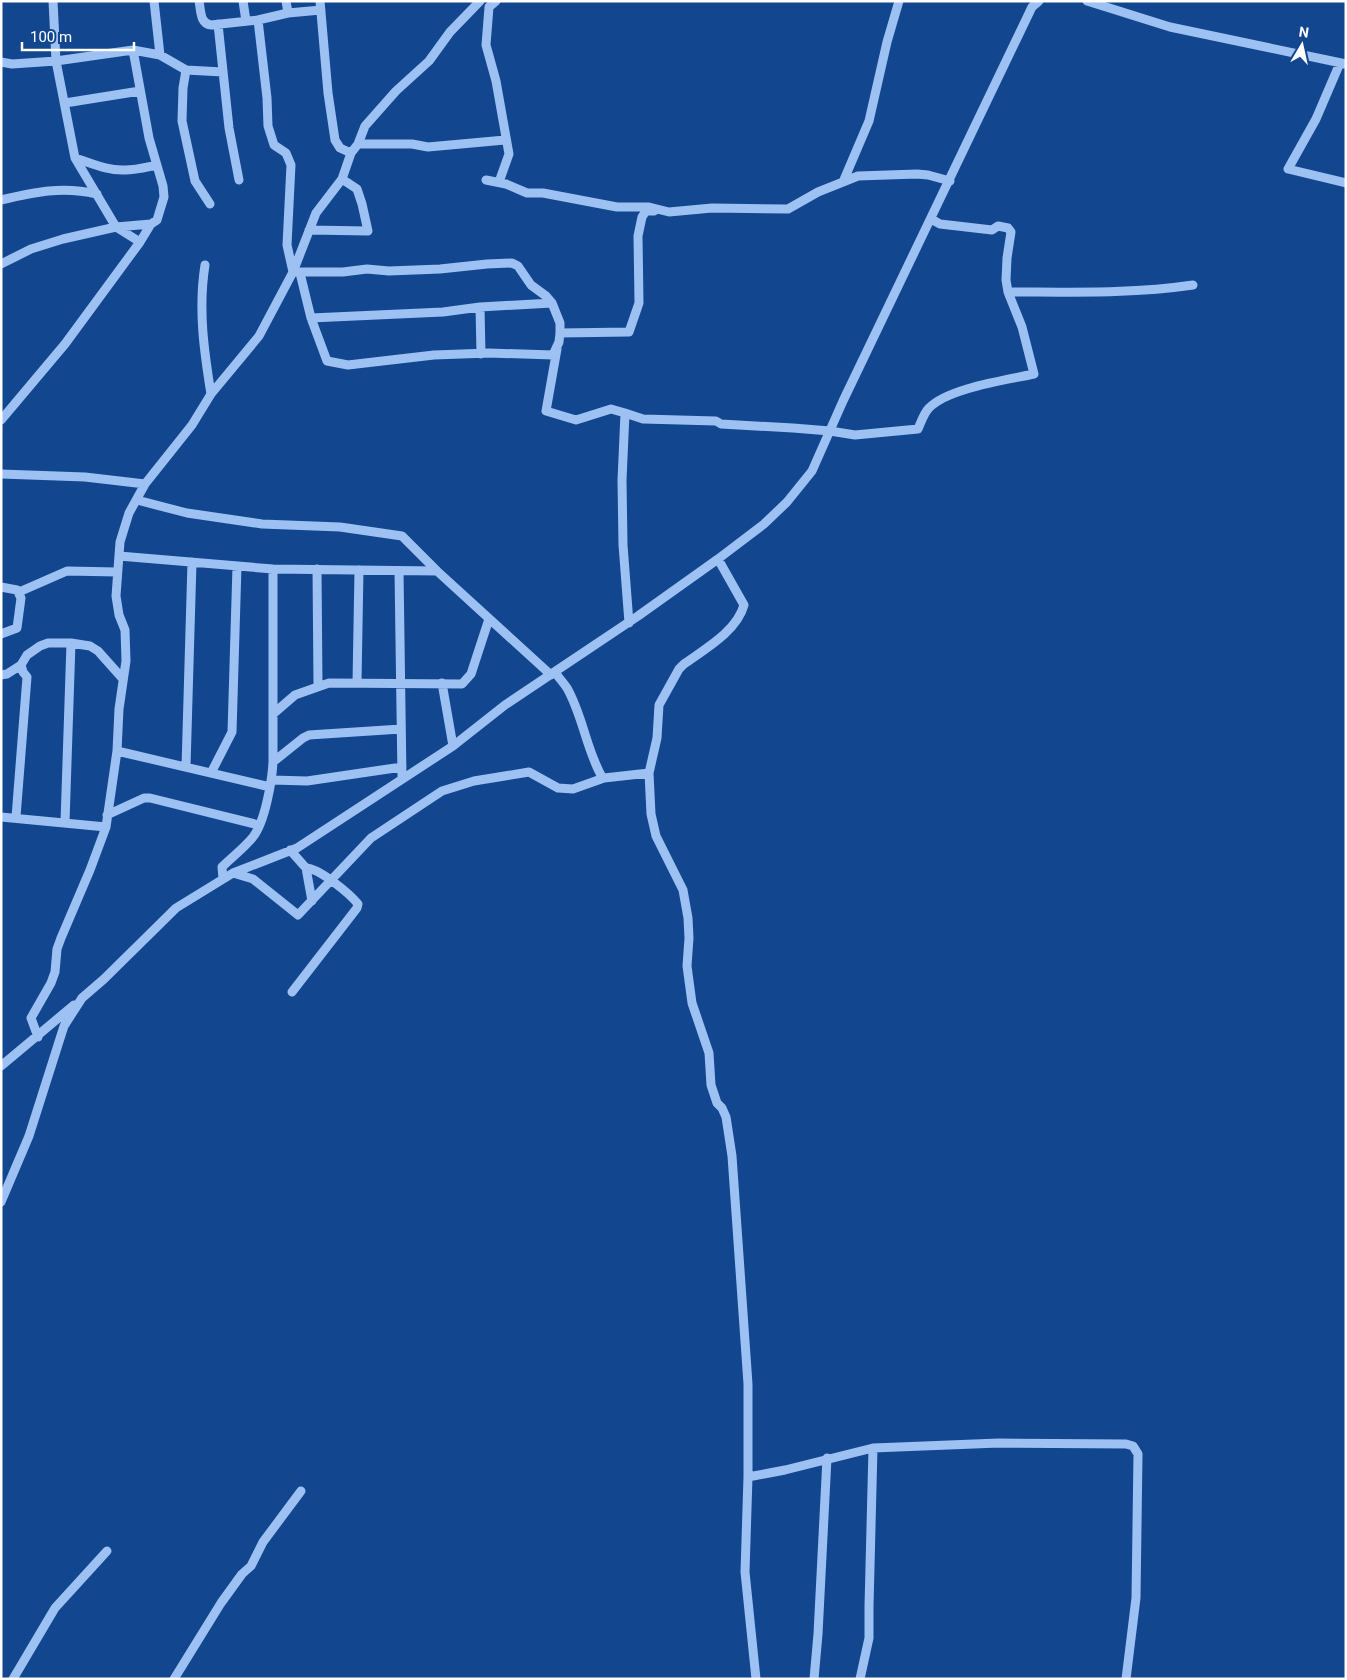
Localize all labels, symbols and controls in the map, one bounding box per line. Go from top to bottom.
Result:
scale bar [22,20,135,52]
north arrow [1277,20,1327,70]
text: N [1298,23,1310,41]
text: 100 m [30,28,72,46]

